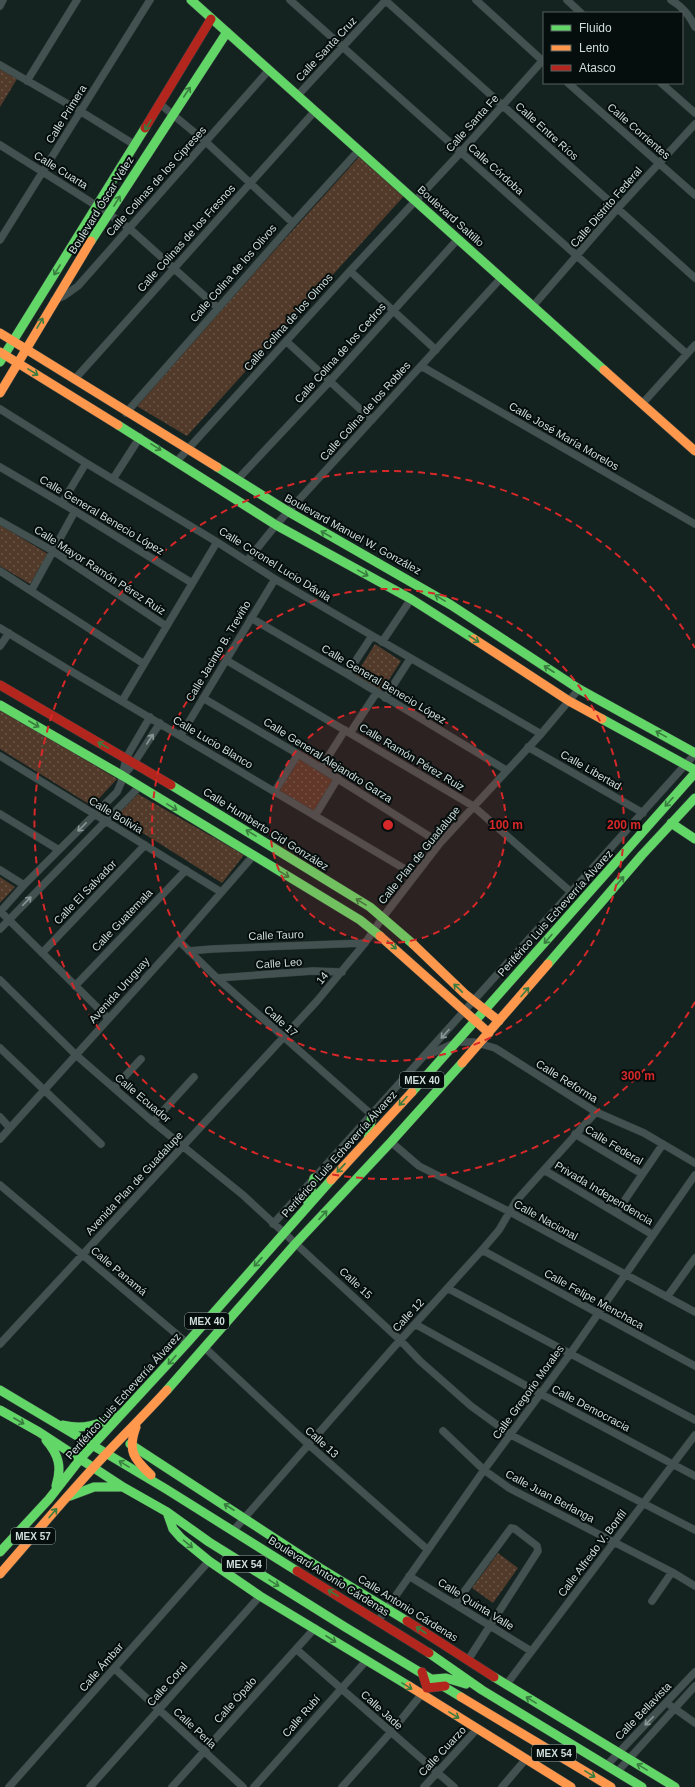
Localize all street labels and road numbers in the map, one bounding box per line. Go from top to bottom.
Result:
street label: Calle Santa Cruz [293,14,359,84]
street label: Calle Primera [43,82,89,145]
street label: Calle Santa Fe [443,92,501,154]
street label: Calle Entre Ríos [513,100,581,163]
street label: Calle Corrientes [605,101,673,162]
street label: Calle Colinas de los Cipreses [103,123,209,238]
street label: Calle Córdoba [466,141,527,198]
street label: Calle Cuarta [32,149,91,192]
street label: Boulevard Óscar Vélez [66,154,136,256]
street label: Calle Distrito Federal [568,164,644,250]
street label: Calle Colinas de los Fresnos [135,182,238,294]
street label: Boulevard Saltillo [415,183,487,249]
street label: Calle Colina de los Olivos [187,221,279,324]
street label: Calle Colina de los Olmos [241,271,335,373]
street label: Calle Colina de los Cedros [292,300,388,405]
street label: Calle Colina de los Robles [317,359,413,463]
street label: Calle José María Morelos [507,400,621,473]
street label: Calle General Benecio López [38,473,166,557]
street label: Boulevard Manuel W. González [283,491,423,577]
street label: Calle Mayor Ramón Pérez Ruiz [32,523,168,617]
street label: Calle Coronel Lucio Dávila [217,525,334,604]
street label: Calle Jacinto B. Treviño [183,598,253,704]
street label: Calle General Benecio López [320,642,448,726]
street label: Calle Lucio Blanco [171,713,255,771]
street label: Calle General Alejandro Garza [262,715,395,805]
street label: Calle Ramón Pérez Ruiz [357,721,467,793]
street label: Calle Libertad [559,748,623,792]
street label: Calle Humberto Cid González [201,785,331,873]
street label: Calle Bolivia [87,794,146,836]
street label: Calle Plan de Guadalupe [376,804,462,906]
street label: Periférico Luis Echeverría Álvarez [495,847,615,979]
street label: Calle El Salvador [51,857,119,927]
street label: Calle Guatemala [89,886,155,954]
street label: Calle Tauro [248,928,304,942]
street label: Avenida Uruguay [86,954,152,1025]
street label: Calle Leo [255,955,303,971]
street label: 14 [313,969,331,987]
street label: Calle 17 [262,1003,300,1039]
street label: Calle Reforma [534,1057,601,1105]
street label: Calle Ecuador [113,1071,174,1125]
road number: MEX 40 [400,1072,444,1088]
street label: Periférico Luis Echeverría Álvarez [279,1088,399,1220]
street label: Calle Federal [583,1123,645,1167]
street label: Avenida Plan de Guadalupe [83,1129,185,1237]
street label: Privada Independencia [553,1159,656,1228]
street label: Calle Nacional [512,1198,580,1242]
street label: Calle Panamá [89,1244,150,1298]
street label: Calle 15 [337,1265,375,1301]
street label: Calle Felipe Menchaca [542,1267,647,1332]
street label: Calle 12 [390,1296,426,1334]
road number: MEX 40 [185,1313,229,1329]
street label: Periférico Luis Echeverría Álvarez [63,1330,183,1462]
street label: Calle Gregorio Morales [490,1342,566,1441]
street label: Calle Democracia [550,1382,633,1434]
street label: Calle 13 [303,1424,341,1460]
street label: Calle Juan Berlanga [503,1467,597,1525]
street label: Calle Alfredo V. Bonfil [555,1507,629,1599]
road number: MEX 57 [11,1528,55,1544]
street label: Boulevard Antonio Cárdenas [266,1534,392,1618]
road number: MEX 54 [222,1556,266,1572]
street label: Calle Antonio Cárdenas [356,1572,461,1644]
street label: Calle Quinta Valle [436,1576,516,1632]
street label: Calle Ámbar [77,1640,126,1694]
street label: Calle Coral [144,1660,190,1708]
street label: Calle Ópalo [211,1675,259,1725]
street label: Calle Bellavista [613,1679,674,1742]
street label: Calle Jade [359,1688,405,1732]
street label: Calle Rubí [280,1693,322,1739]
street label: Calle Perla [171,1705,219,1751]
street label: Calle Cuarzo [416,1724,468,1778]
road number: MEX 54 [532,1745,576,1761]

